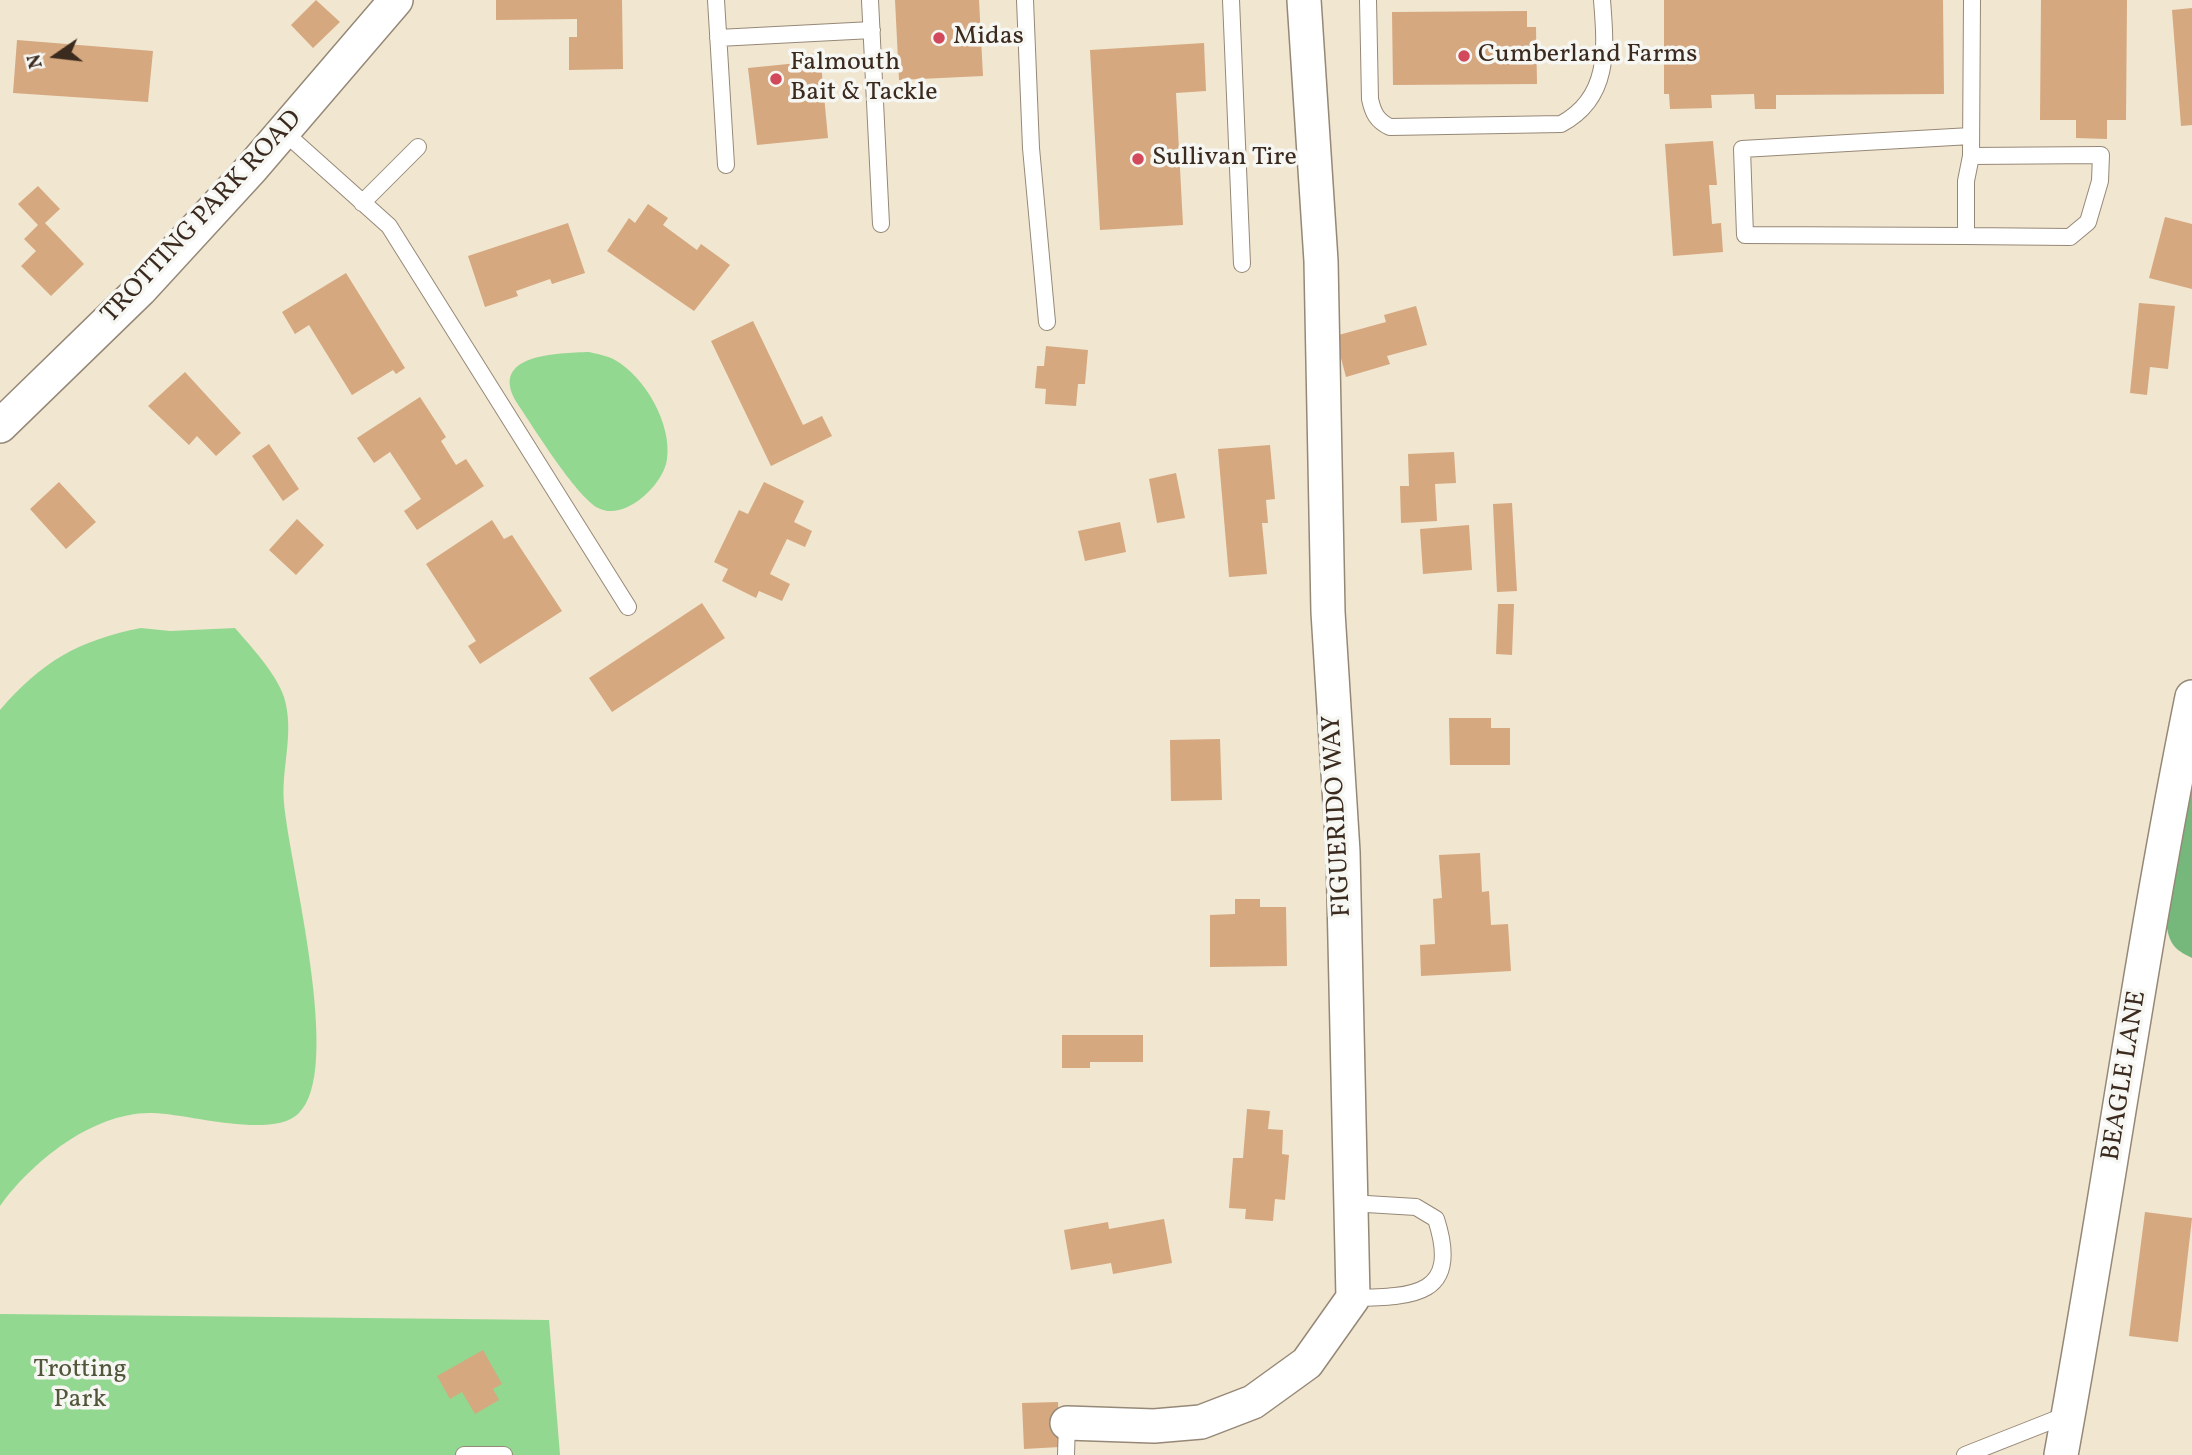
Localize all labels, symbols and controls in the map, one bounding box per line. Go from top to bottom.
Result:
north arrow [21,21,91,91]
place label: Midas [953,22,1024,54]
marker: Midas [931,30,947,46]
place label: Cumberland Farms [1478,40,1697,72]
place label: Falmouth Bait & Tackle [790,48,938,110]
marker: Cumberland Farms [1456,48,1472,64]
text: N [21,51,50,71]
marker: Falmouth Bait & Tackle [768,71,784,87]
street label: TROTTING PARK ROAD [96,105,310,331]
place label: Sullivan Tire [1152,143,1297,175]
marker: Sullivan Tire [1130,151,1146,167]
street label: FIGUERIDO WAY [1318,714,1360,918]
street label: BEAGLE LANE [2097,989,2155,1163]
park label: Trotting Park [33,1355,127,1416]

